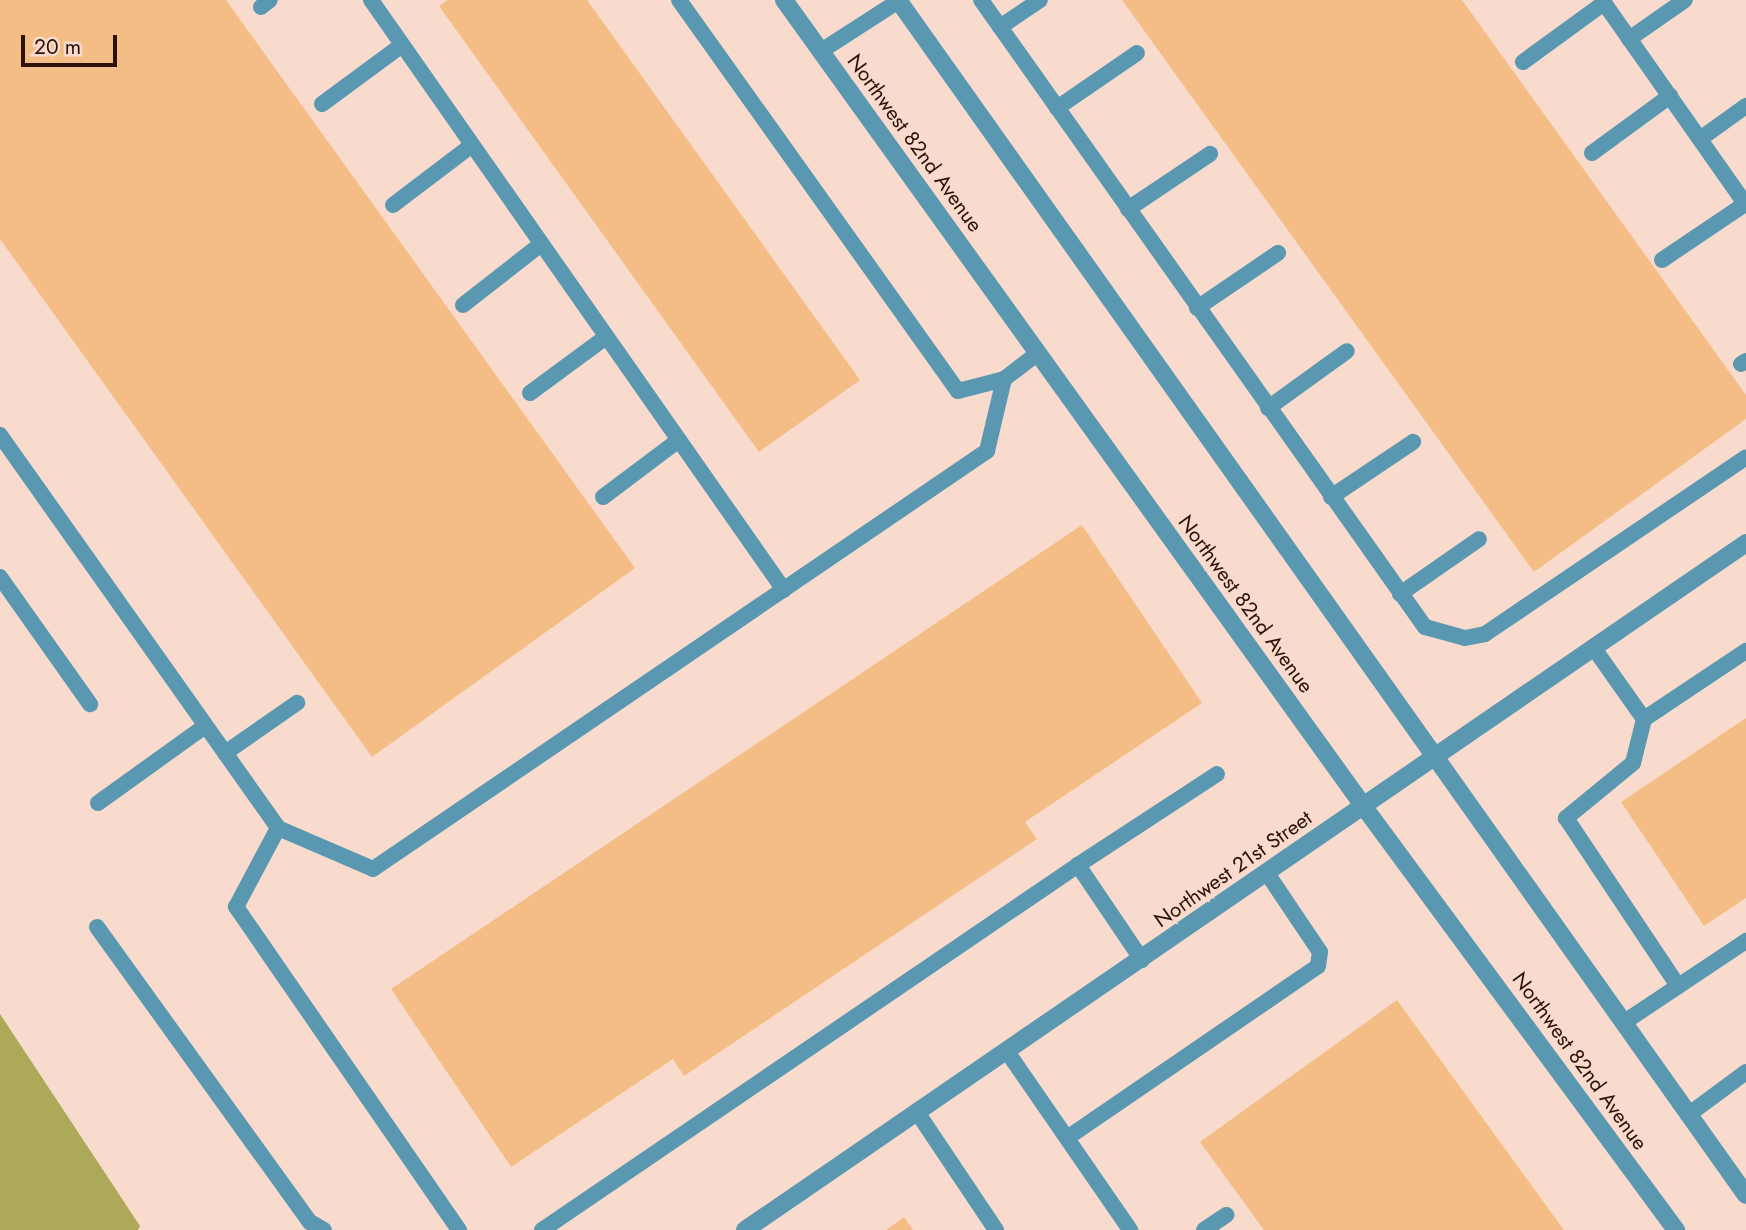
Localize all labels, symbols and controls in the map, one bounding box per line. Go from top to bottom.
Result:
scale bar [24,21,121,65]
text: 20 m [34,32,81,62]
street label: Northwest 82nd Avenue [842,49,988,237]
street label: Northwest 82nd Avenue [1173,510,1319,698]
street label: Northwest 21st Street [1149,805,1317,933]
street label: Northwest 82nd Avenue [1507,967,1653,1155]

